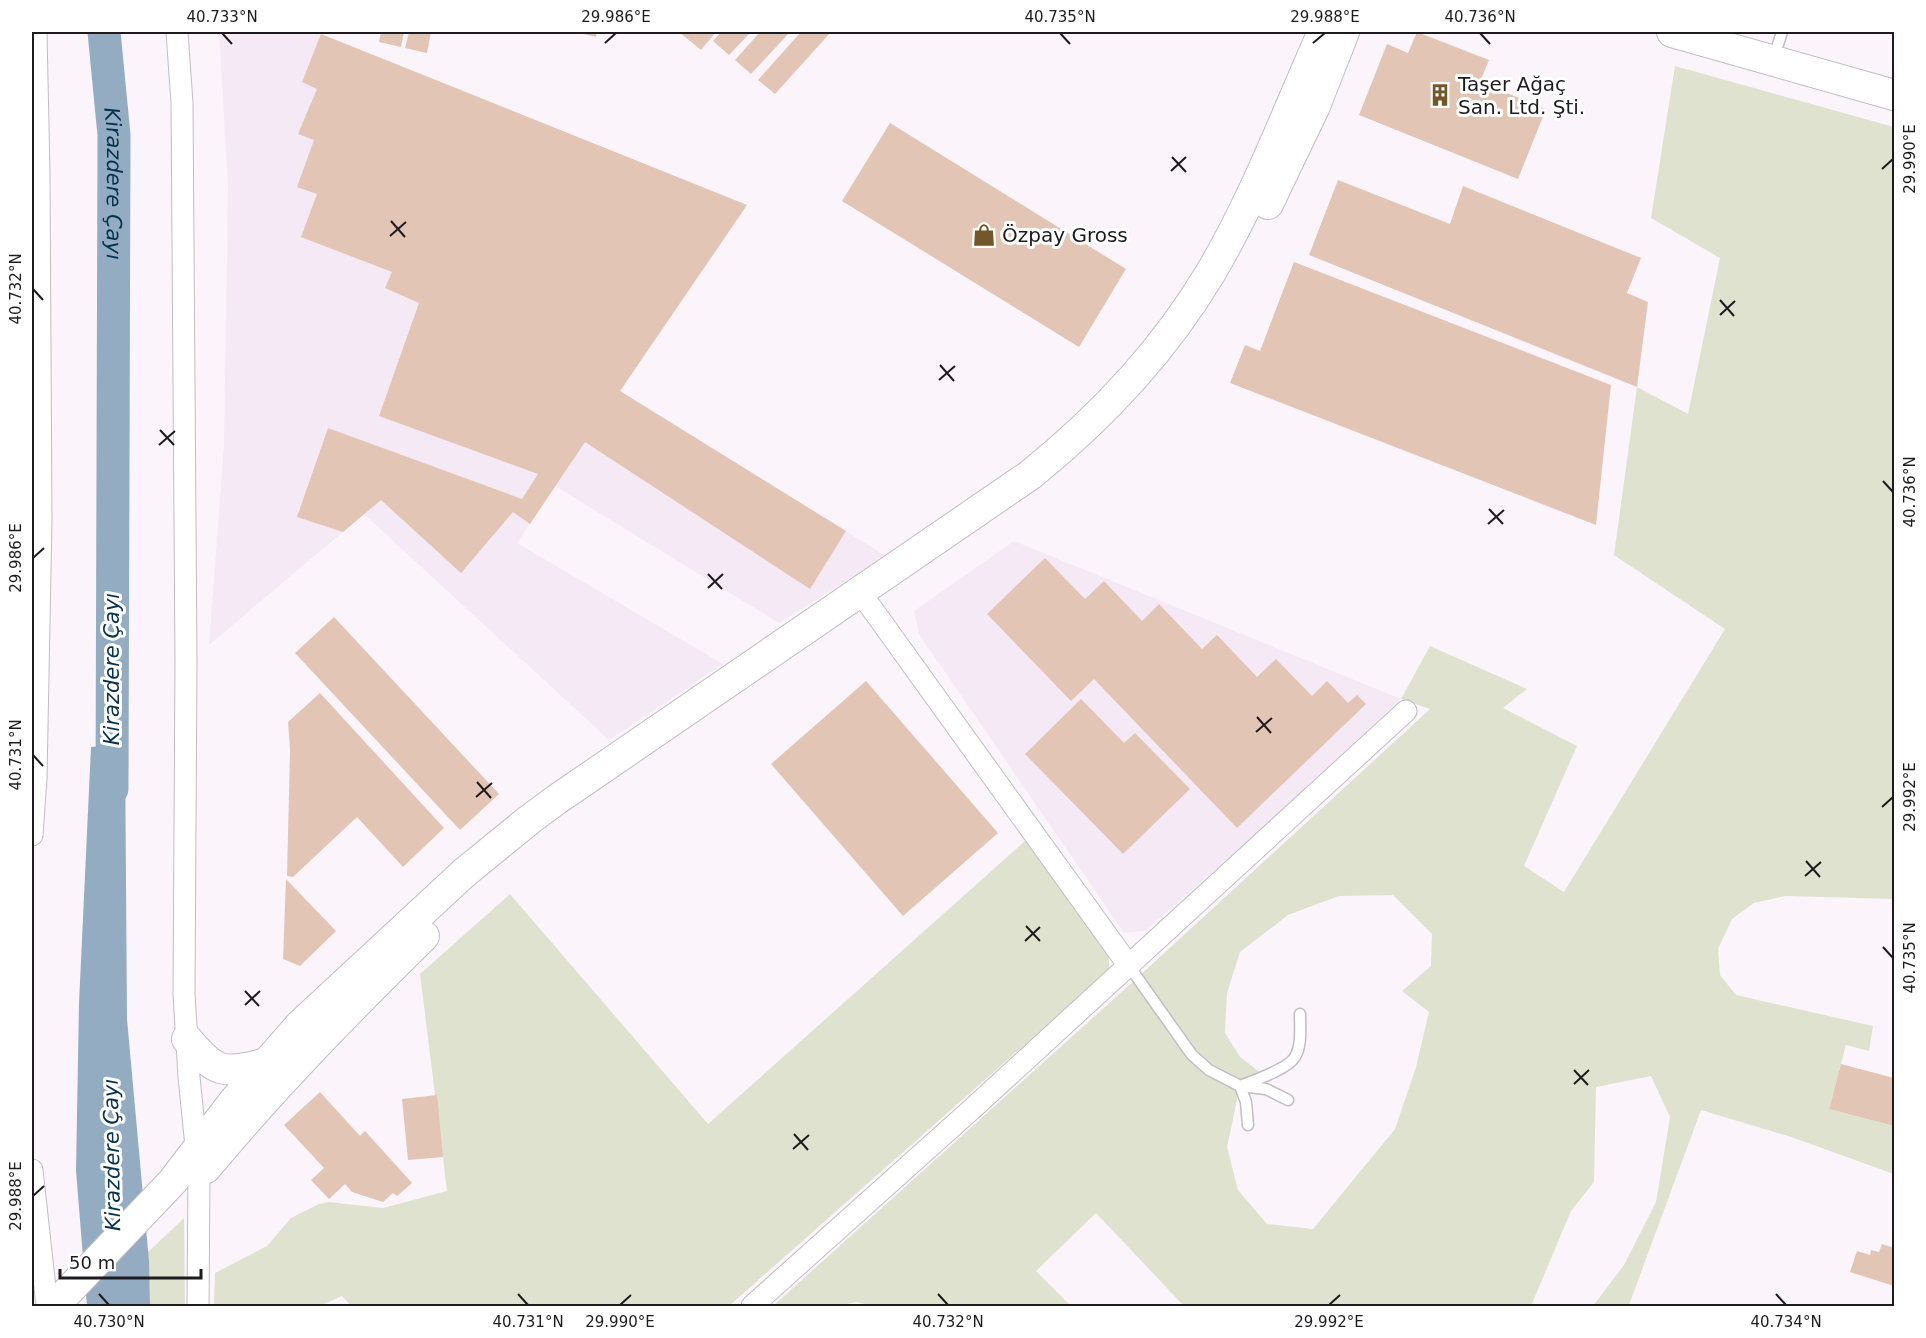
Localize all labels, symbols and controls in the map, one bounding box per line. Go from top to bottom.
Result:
text: 40.733°N [186,8,258,26]
text: 29.986°E [581,8,651,26]
text: 40.735°N [1024,8,1096,26]
text: 29.988°E [1290,8,1360,26]
text: 40.736°N [1444,8,1516,26]
place label: Taşer Ağaç San. Ltd. Şti. [1457,72,1585,119]
building icon: Taşer Ağaç San. Ltd. Şti. [1427,82,1453,108]
water label: Kirazdere Çayı [99,106,126,260]
text: 29.990°E [1901,124,1919,194]
shop icon: Özpay Gross [971,222,997,248]
place label: Özpay Gross [1002,223,1128,247]
text: 40.732°N [7,253,25,325]
text: 40.736°N [1901,456,1919,528]
text: 29.986°E [7,523,25,593]
water label: Kirazdere Çayı [100,593,124,745]
text: 40.731°N [7,719,25,791]
text: 29.992°E [1901,762,1919,832]
text: 40.735°N [1901,922,1919,994]
water label: Kirazdere Çayı [99,1079,125,1231]
text: 29.988°E [7,1161,25,1231]
scale bar [60,1242,201,1280]
text: 50 m [69,1252,115,1273]
text: 40.730°N [73,1313,145,1331]
text: 40.731°N [492,1313,564,1331]
text: 29.990°E [585,1313,655,1331]
text: 40.732°N [912,1313,984,1331]
text: 29.992°E [1294,1313,1364,1331]
text: 40.734°N [1750,1313,1822,1331]

